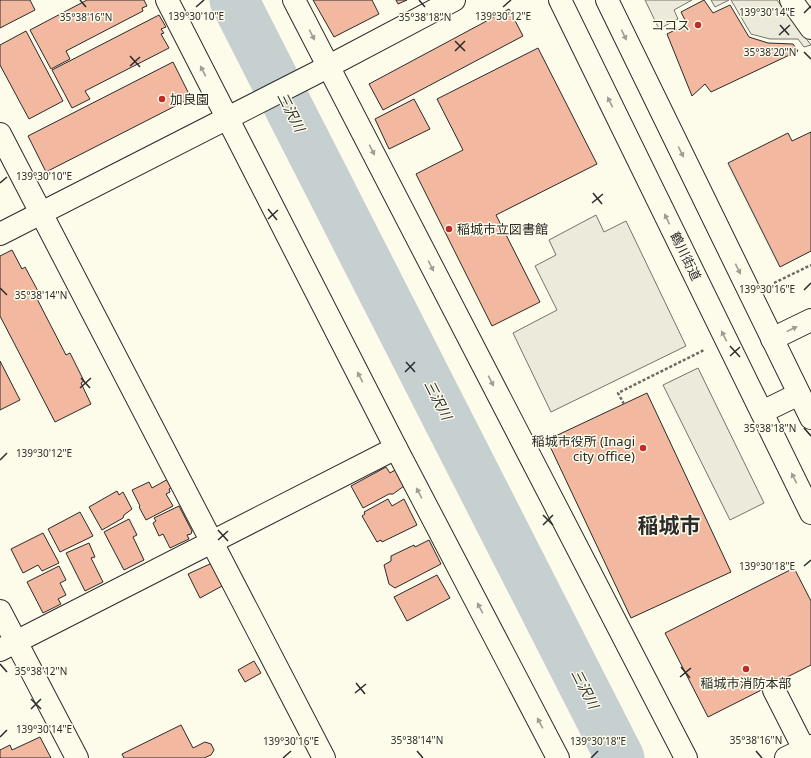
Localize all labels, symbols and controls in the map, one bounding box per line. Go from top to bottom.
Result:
text: 139°30'14"E [739,5,795,19]
text: 139°30'10"E [168,9,224,23]
text: 139°30'12"E [475,9,531,23]
text: 35°38'16"N [60,10,112,24]
text: 35°38'18"N [399,10,451,24]
place label: ココス [651,16,690,34]
marker: ココス [693,20,703,30]
one-way arrow [309,29,315,40]
one-way arrow [621,29,627,41]
text: 35°38'20"N [744,45,796,59]
one-way arrow [200,65,206,77]
water label: 三沢川 [273,89,310,137]
place label: 加良園 [170,90,209,108]
marker: 加良園 [157,94,167,104]
one-way arrow [607,96,613,108]
one-way arrow [369,144,375,156]
one-way arrow [678,146,684,158]
text: 139°30'10"E [16,169,72,183]
one-way arrow [664,213,670,225]
place label: 稲城市立図書館 [457,220,548,238]
marker: 稲城市立図書館 [444,224,454,234]
street label: 鶴川街道 [667,229,705,283]
one-way arrow [428,260,435,271]
one-way arrow [735,263,741,274]
text: 139°30'16"E [739,282,795,296]
text: 35°38'14"N [15,288,67,302]
one-way arrow [786,326,797,332]
one-way arrow [721,330,727,341]
one-way arrow [357,372,363,383]
one-way arrow [488,375,494,387]
water label: 三沢川 [420,377,457,425]
text: 35°38'18"N [744,421,796,435]
place label: 稲城市役所 (Inagi city office) [532,432,635,465]
marker: 稲城市役所 (Inagi city office) [638,443,648,453]
text: 139°30'12"E [16,446,72,460]
one-way arrow [791,472,797,483]
one-way arrow [416,487,423,499]
district label: 稲城市 [638,511,701,539]
text: 139°30'18"E [739,559,795,573]
one-way arrow [476,602,483,614]
text: 35°38'12"N [15,664,67,678]
marker: 稲城市消防本部 [741,664,751,674]
water label: 三沢川 [567,666,604,714]
place label: 稲城市消防本部 [700,674,792,692]
one-way arrow [536,718,543,729]
text: 139°30'14"E [16,722,72,736]
text: 35°38'14"N [391,733,443,747]
text: 35°38'16"N [730,733,782,747]
text: 139°30'16"E [263,734,319,748]
text: 139°30'18"E [570,734,626,748]

